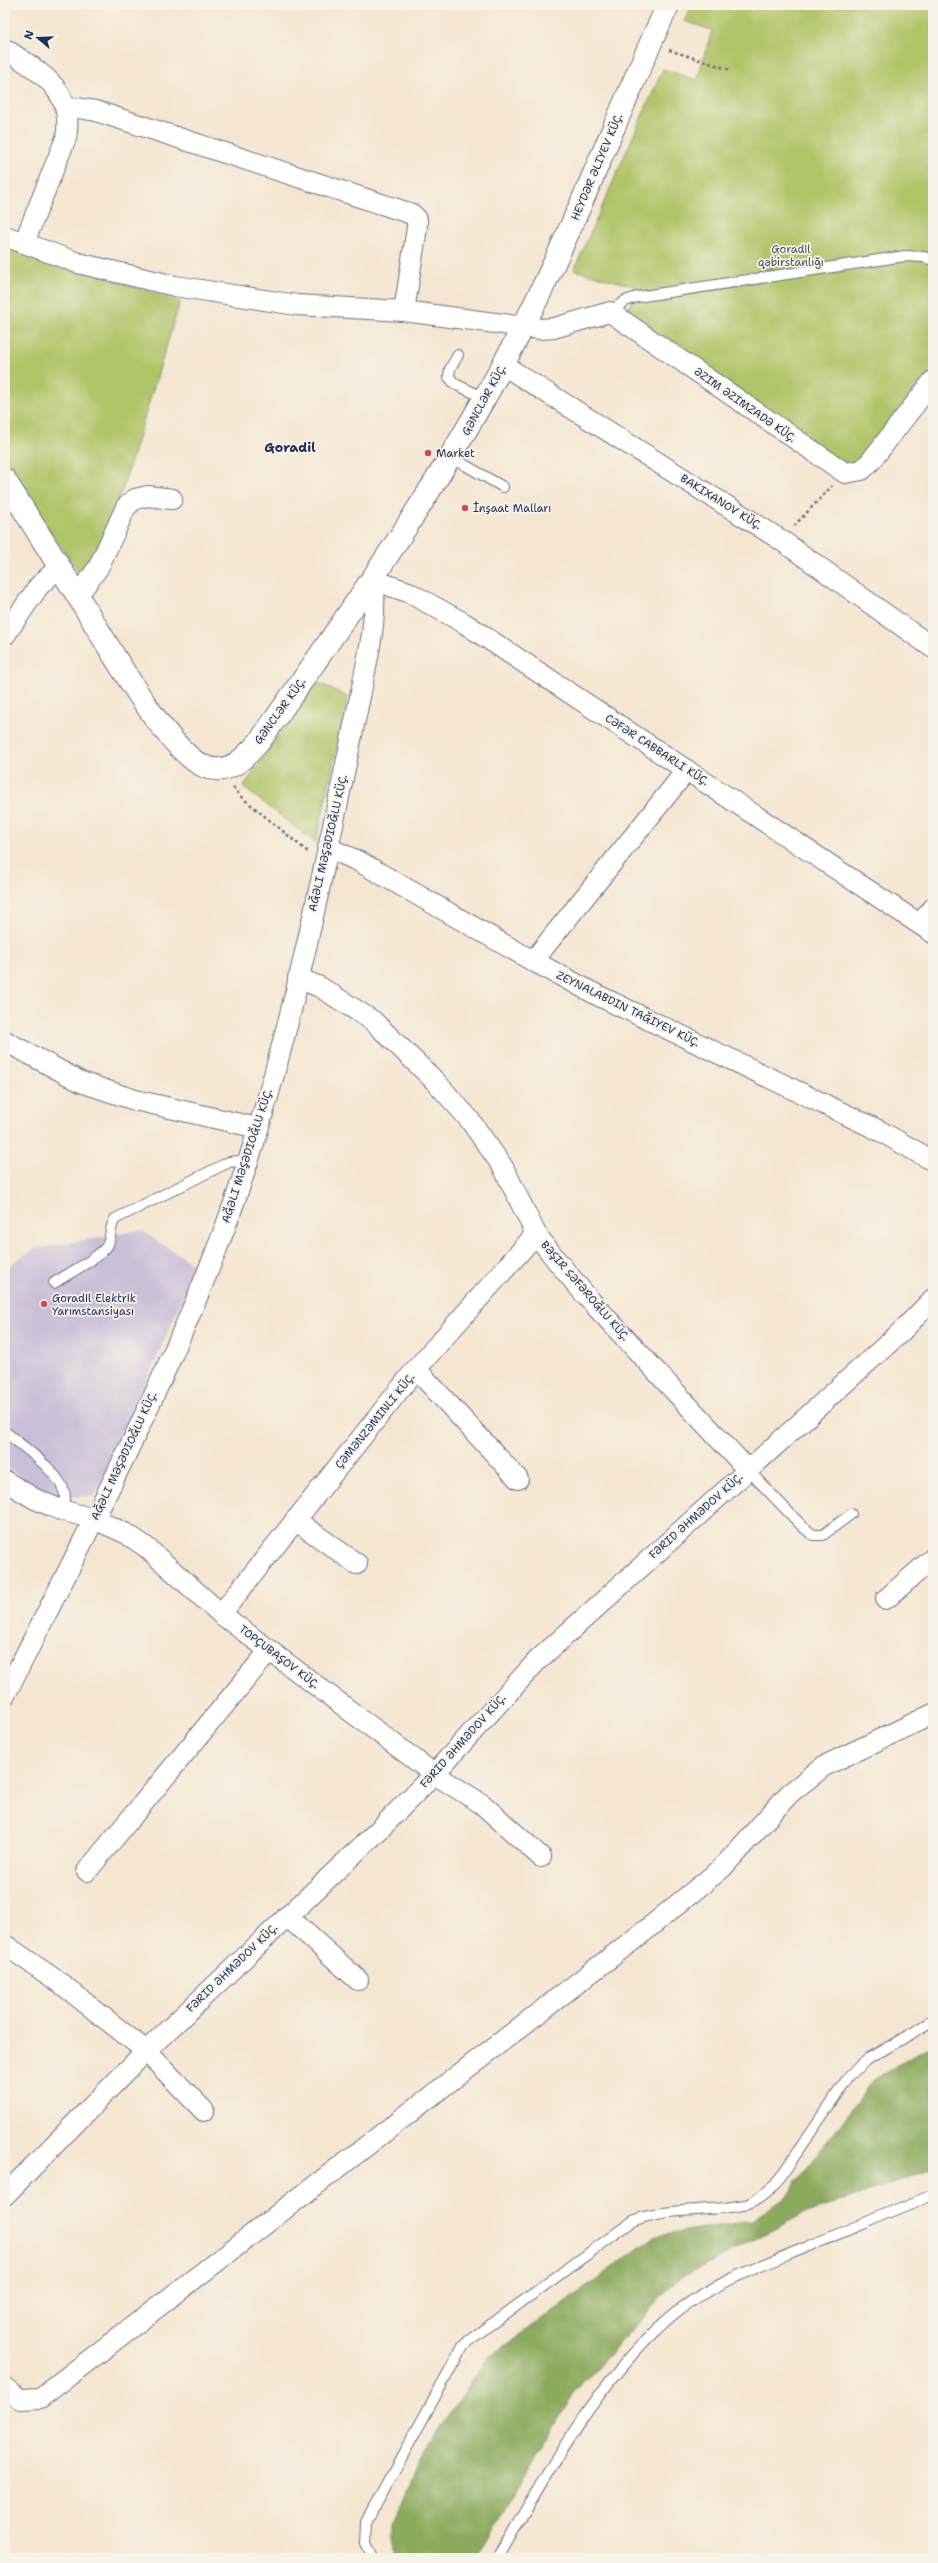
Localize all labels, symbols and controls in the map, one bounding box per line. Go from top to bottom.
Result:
north arrow [18,18,58,58]
text: N [21,28,38,41]
street label: HEYDƏR ƏLIYEV KÜÇ. [568,111,626,223]
park label: Goradil qəbirstanlığı [758,242,824,270]
street label: GƏNCLƏR KÜÇ. [458,362,510,438]
street label: ƏZIM ƏZIMZADƏ KÜÇ. [691,364,799,446]
district label: Goradil [264,439,316,456]
place label: Market [436,446,475,461]
marker: Market [423,448,433,458]
street label: BAKIXANOV KÜÇ. [677,471,765,533]
place label: İnşaat Malları [473,501,551,516]
marker: İnşaat Malları [460,503,470,513]
street label: GƏNCLƏR KÜÇ. [251,675,309,747]
street label: CƏFƏR CABBARLI KÜÇ. [602,711,712,789]
street label: AĞƏLI MƏŞƏDIOĞLU KÜÇ. [304,773,351,913]
street label: ZEYNALABDIN TAĞIYEV KÜÇ. [554,967,703,1050]
street label: AĞƏLI MƏŞƏDIOĞLU KÜÇ. [217,1086,276,1225]
street label: BƏŞIR SƏFƏROĞLU KÜÇ. [537,1237,634,1344]
place label: Goradil Elektrik Yarımstansiyası [52,1291,136,1319]
marker: Goradil Elektrik Yarımstansiyası [39,1299,49,1309]
street label: ÇƏMƏNZƏMINLI KÜÇ. [332,1370,418,1472]
street label: AĞƏLI MƏŞƏDIOĞLU KÜÇ. [87,1389,161,1523]
street label: FƏRID ƏHMƏDOV KÜÇ. [646,1470,746,1562]
street label: TOPÇUBAŞOV KÜÇ. [236,1622,322,1692]
street label: FƏRID ƏHMƏDOV KÜÇ. [417,1691,509,1791]
street label: FƏRID ƏHMƏDOV KÜÇ. [183,1920,281,2016]

